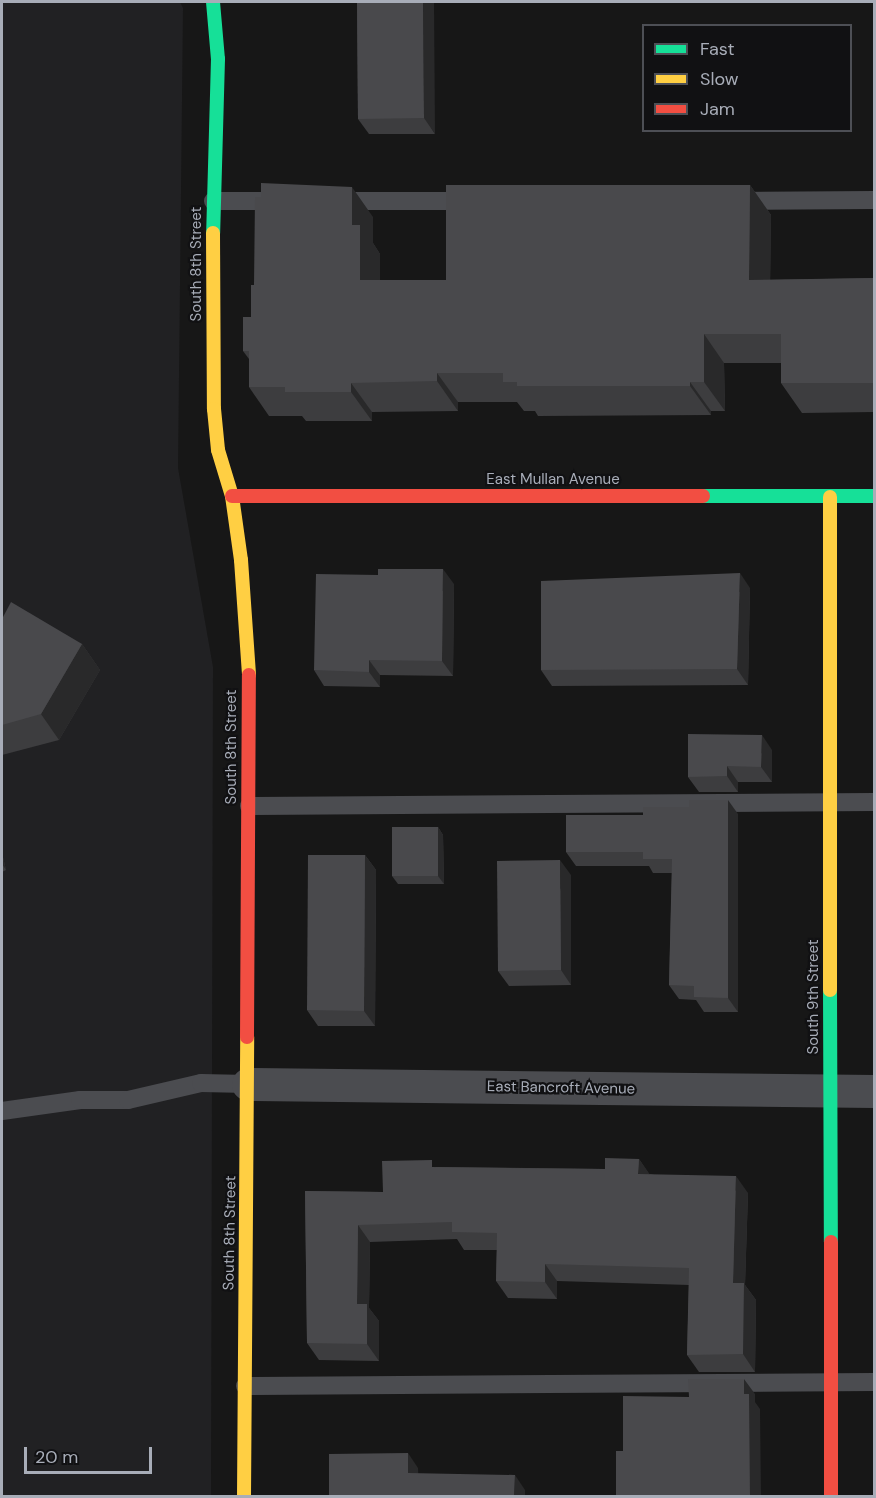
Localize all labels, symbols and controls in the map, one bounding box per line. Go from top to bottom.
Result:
legend [642,24,852,132]
text: Fast [700,37,735,61]
text: Slow [700,67,739,91]
text: Jam [700,97,735,121]
street label: South 8th Street [188,207,206,321]
street label: East Mullan Avenue [486,471,620,489]
street label: South 8th Street [223,690,241,804]
street label: South 9th Street [805,939,823,1055]
street label: East Bancroft Avenue [487,1078,635,1098]
street label: South 8th Street [220,1175,240,1291]
scale bar [27,1435,154,1473]
text: 20 m [35,1445,78,1469]

